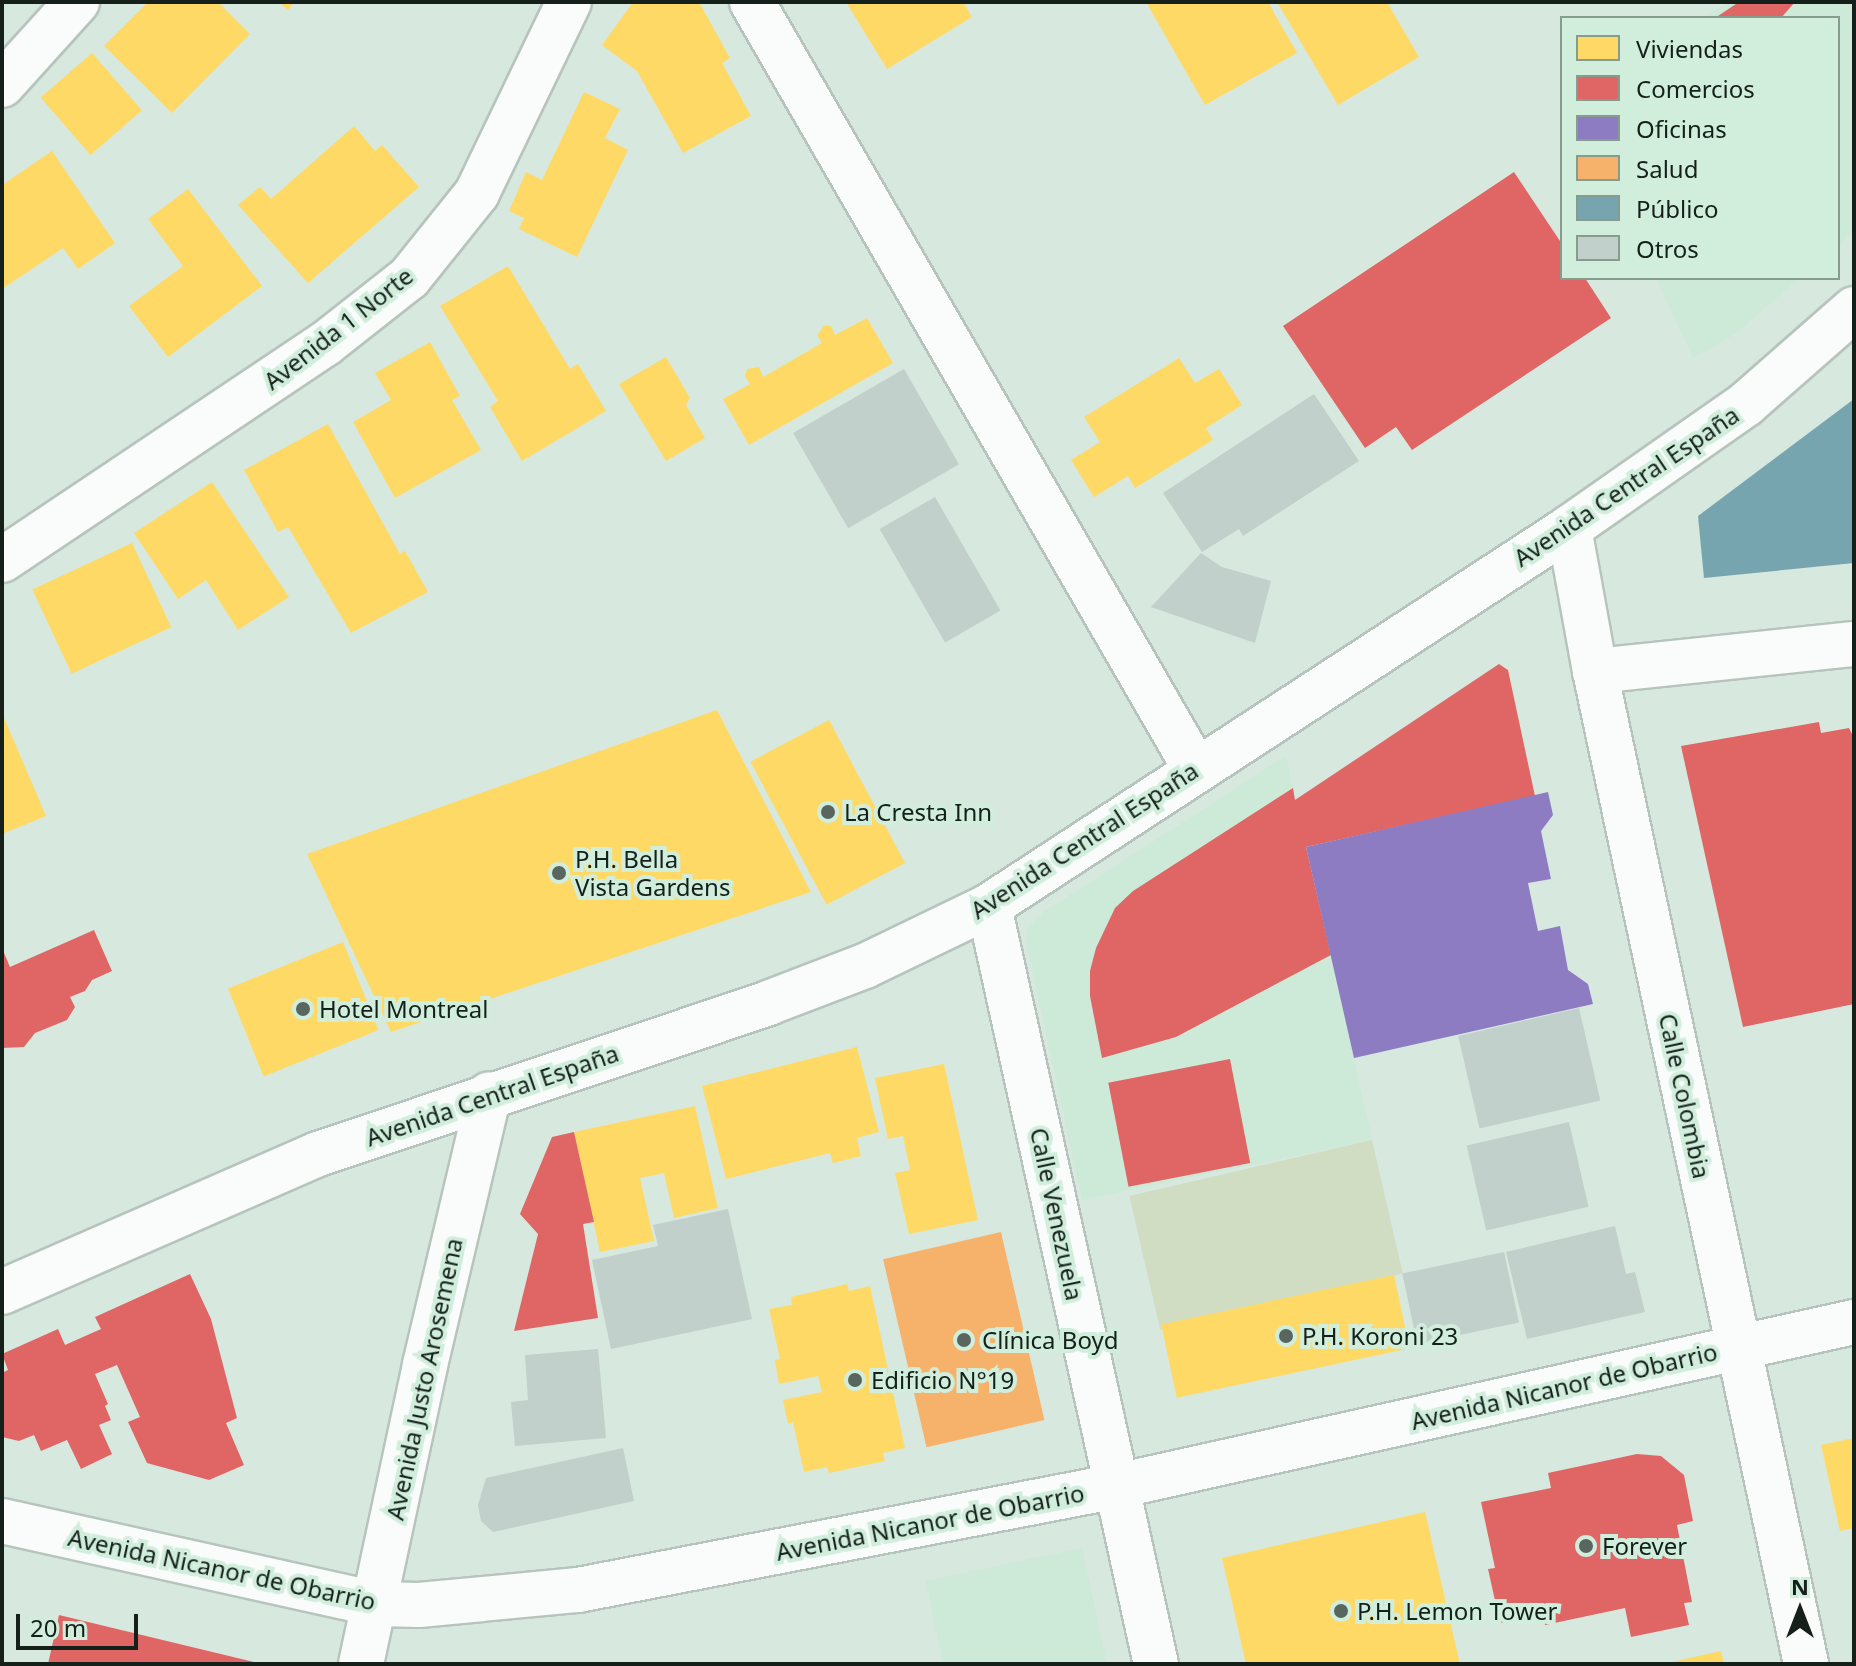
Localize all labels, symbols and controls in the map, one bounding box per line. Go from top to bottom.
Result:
legend [1560,16,1840,280]
text: Viviendas [1636,32,1743,65]
text: Comercios [1636,72,1755,105]
text: Oficinas [1636,112,1727,145]
text: Salud [1636,152,1698,185]
text: Público [1636,192,1719,225]
text: Otros [1636,232,1699,265]
street label: Avenida 1 Norte [258,261,418,395]
street label: Avenida Central España [1508,400,1744,572]
street label: Avenida Central España [965,756,1203,924]
place label: La Cresta Inn [844,798,992,826]
marker: La Cresta Inn [819,803,837,821]
place label: P.H. Bella Vista Gardens [575,845,730,901]
marker: P.H. Bella Vista Gardens [550,864,568,882]
place label: Hotel Montreal [319,995,488,1023]
marker: Hotel Montreal [294,1000,312,1018]
street label: Calle Colombia [1653,1011,1717,1181]
street label: Avenida Central España [362,1038,622,1152]
street label: Calle Venezuela [1025,1125,1089,1303]
street label: Avenida Justo Arosemena [380,1235,468,1523]
place label: P.H. Koroni 23 [1302,1322,1458,1350]
place label: Clínica Boyd [982,1326,1118,1354]
marker: P.H. Koroni 23 [1277,1327,1295,1345]
marker: Clínica Boyd [953,1329,975,1351]
street label: Avenida Nicanor de Obarrio [1408,1337,1720,1435]
place label: Edificio N°19 [871,1366,1014,1394]
marker: Edificio N°19 [846,1371,864,1389]
street label: Avenida Nicanor de Obarrio [773,1478,1087,1566]
street label: Avenida Nicanor de Obarrio [66,1522,378,1616]
place label: Forever [1602,1532,1687,1560]
marker: Forever [1577,1537,1595,1555]
north arrow [1760,1570,1840,1650]
text: N [1791,1571,1809,1601]
place label: P.H. Lemon Tower [1357,1597,1557,1625]
scale bar [20,1598,142,1648]
marker: P.H. Lemon Tower [1332,1602,1350,1620]
text: 20 m [30,1611,86,1644]

